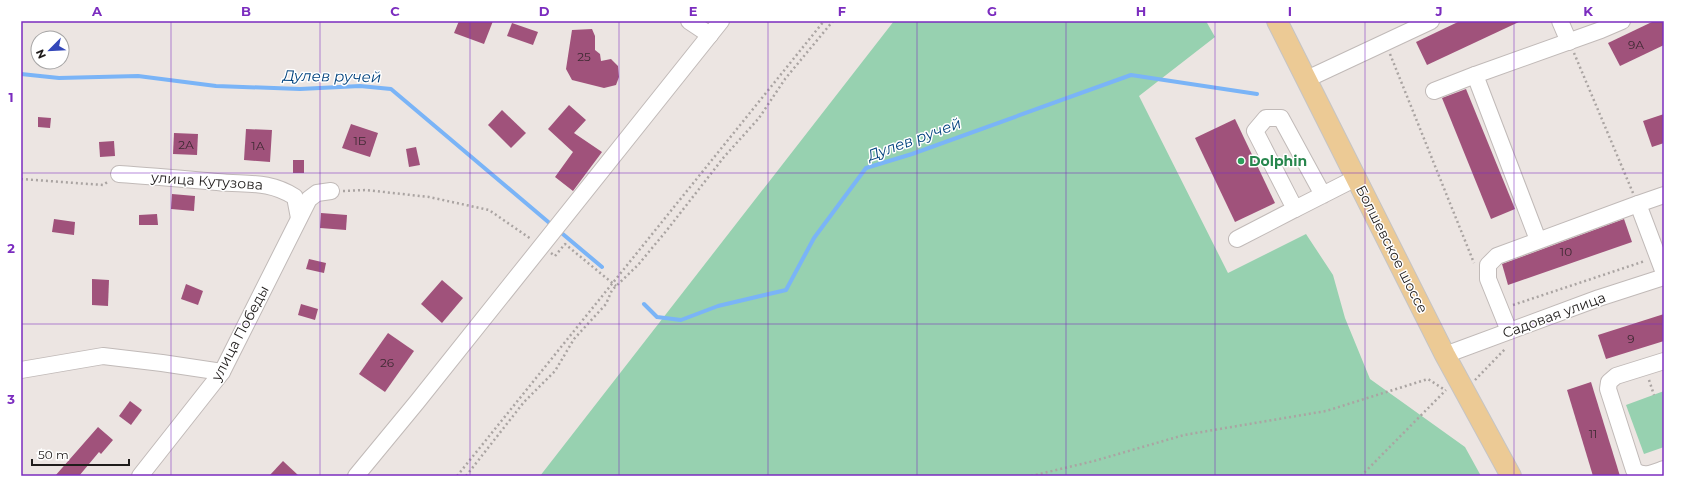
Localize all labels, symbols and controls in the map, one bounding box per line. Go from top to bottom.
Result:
text: A [91,3,103,19]
text: B [241,3,251,19]
text: C [390,3,400,19]
text: D [539,3,550,19]
text: E [689,3,698,19]
text: F [838,3,846,19]
text: G [987,3,997,19]
text: H [1136,3,1146,19]
text: I [1288,3,1292,19]
text: J [1434,3,1443,19]
text: K [1583,3,1593,19]
north arrow [30,30,70,70]
house number: 9А [1628,37,1644,52]
text: N [33,47,49,61]
house number: 25 [577,49,591,64]
water label: Дулев ручей [281,66,381,86]
text: 1 [8,89,14,105]
water label: Дулев ручей [863,113,963,165]
house number: 1Б [353,133,367,148]
house number: 2А [178,137,194,152]
house number: 1А [251,138,265,153]
place label: Dolphin [1249,152,1307,170]
marker: Dolphin [1236,156,1246,166]
street label: улица Кутузова [149,168,264,194]
street label: Болшевское шоссе [1352,182,1432,316]
text: 2 [7,240,15,256]
house number: 10 [1560,244,1572,259]
street label: улица Победы [207,282,273,385]
street label: Садовая улица [1500,288,1608,342]
house number: 9 [1627,331,1635,346]
house number: 26 [380,355,394,370]
text: 3 [6,391,15,407]
house number: 11 [1589,426,1597,441]
scale bar [32,441,129,467]
text: 50 m [38,447,69,462]

